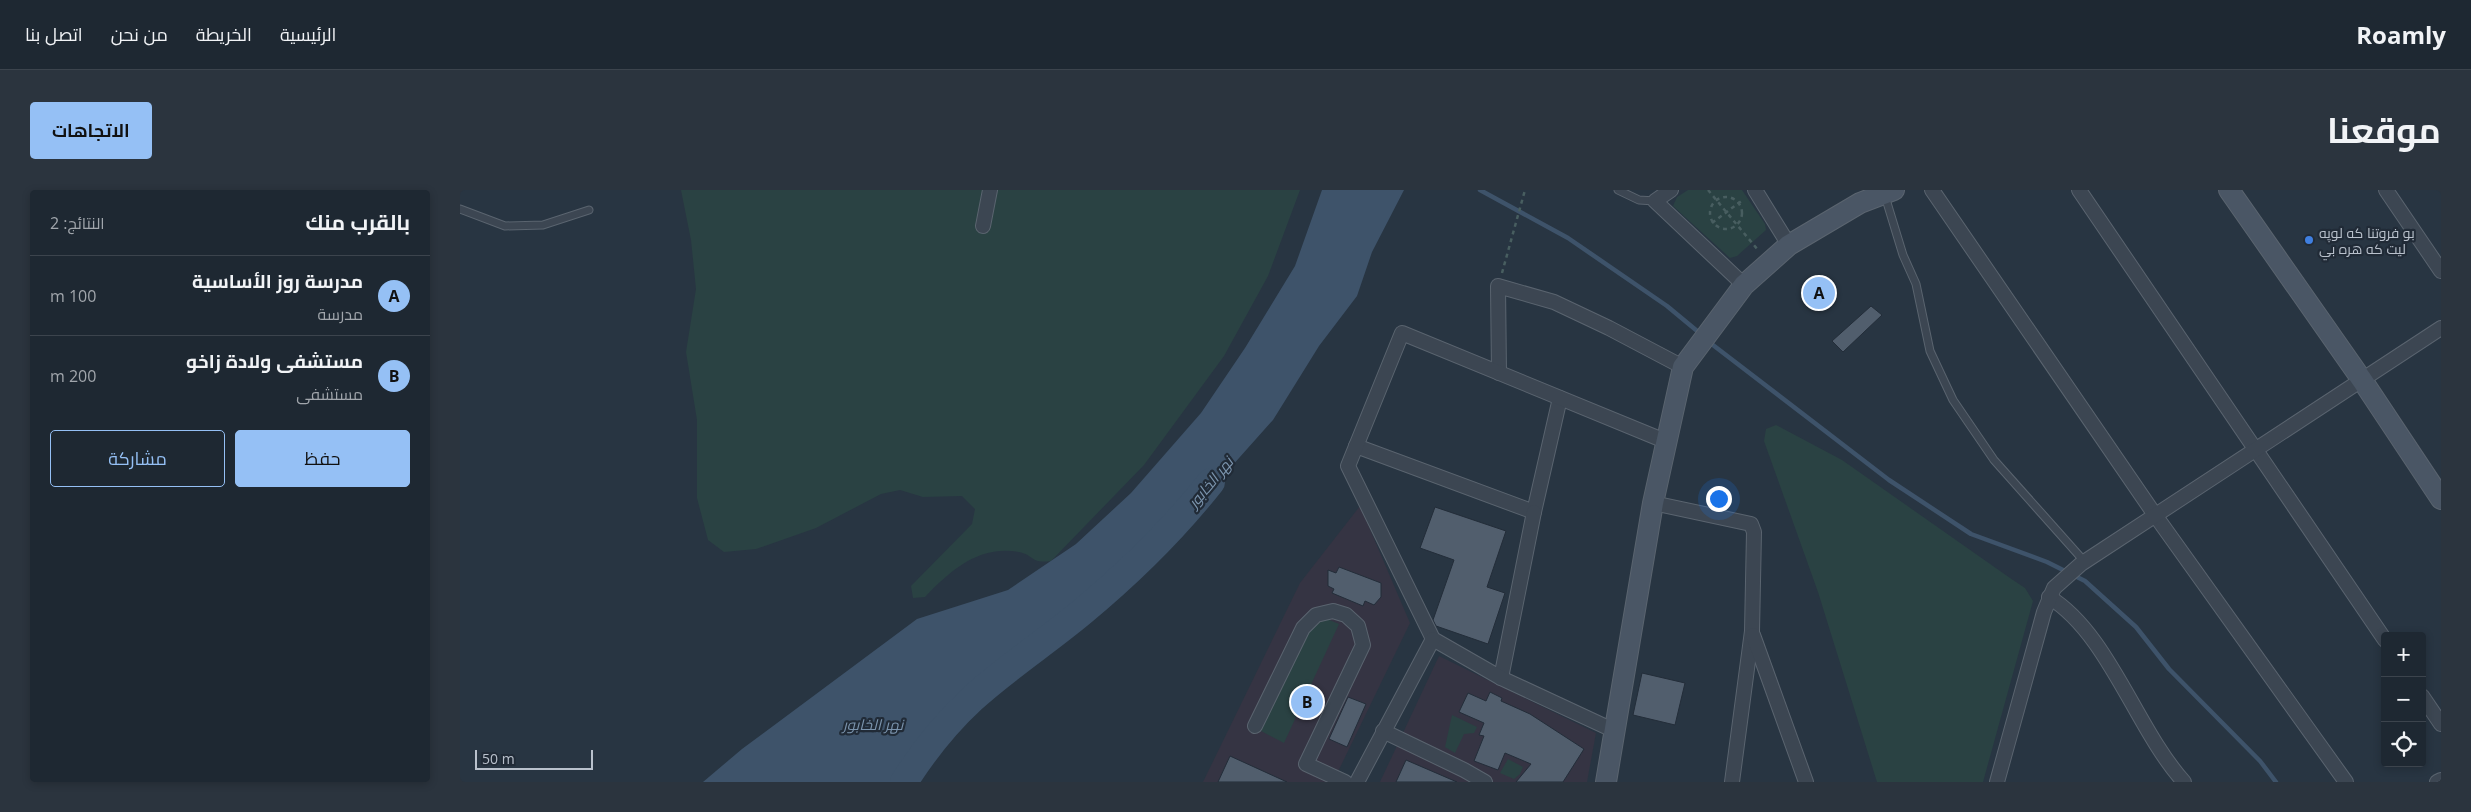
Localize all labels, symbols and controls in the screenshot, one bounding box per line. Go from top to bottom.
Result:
text: Roamly [2356,18,2446,51]
text: اتصل بنا [25,22,83,46]
text: من نحن [111,22,168,46]
text: الخريطة [196,22,252,46]
text: الرئيسية [280,22,336,46]
button: الاتجاهات [30,102,152,159]
text: موقعنا [2327,106,2441,153]
text: بالقرب منك [305,208,410,236]
text: النتائج: 2 [50,212,105,234]
place label: بو فروتنا كه لوپه ليت كه هره بي [2319,223,2415,261]
marker: بو فروتنا كه لوپه ليت كه هره بي [2303,234,2315,246]
text: مدرسة روز الأساسية [192,268,363,294]
pin: A [1803,274,1835,312]
text: 100 m [50,285,96,307]
text: A [388,285,400,307]
text: مدرسة [317,303,363,325]
text: مستشفى ولادة زاخو [186,348,363,374]
text: 200 m [50,365,96,387]
text: B [389,365,399,387]
text: مستشفى [296,383,363,405]
button: مشاركة [50,430,225,487]
button: حفظ [235,430,410,487]
water label: نهر الخابور [1182,451,1238,513]
your location [1706,486,1732,512]
map controls [2381,632,2426,767]
button: + [2381,632,2426,677]
button: − [2381,677,2426,722]
pin: B [1291,683,1323,721]
water label: نهر الخابور [841,714,905,734]
button: locate [2381,722,2426,767]
scale bar [475,747,592,770]
text: 50 m [482,749,515,768]

